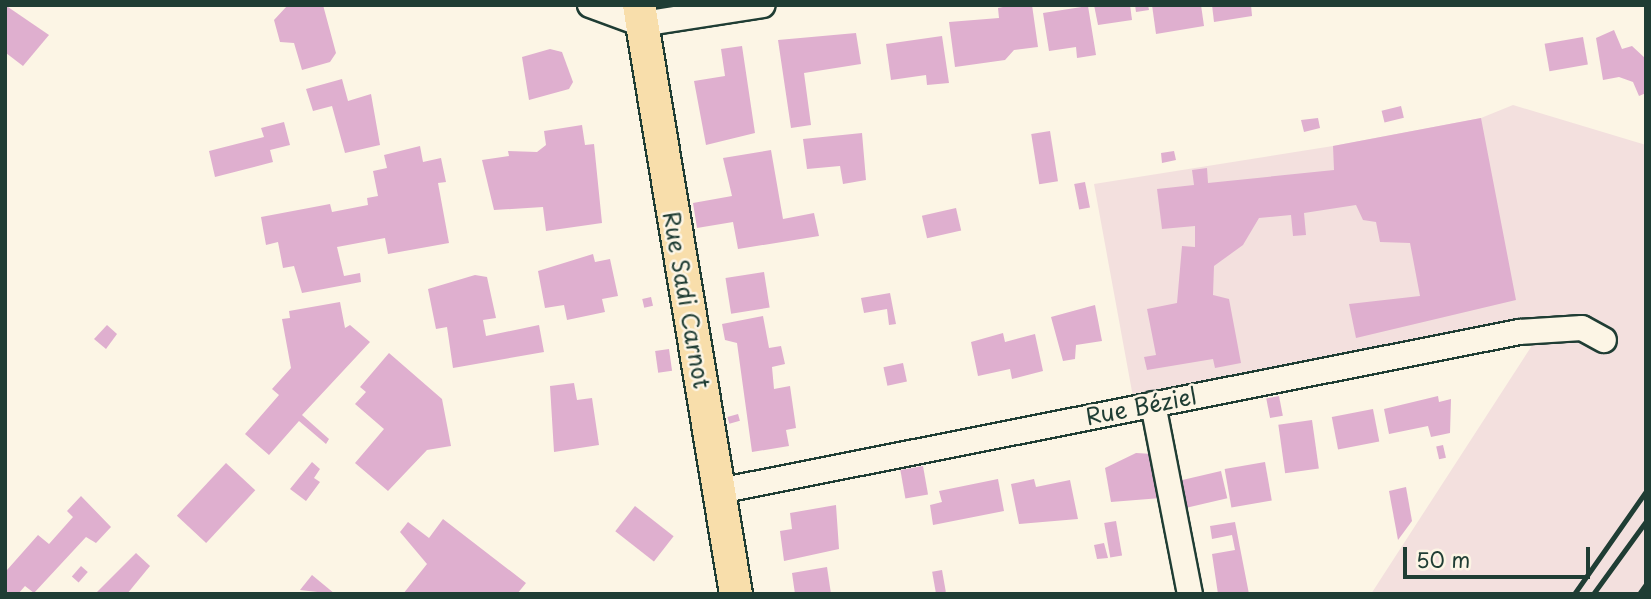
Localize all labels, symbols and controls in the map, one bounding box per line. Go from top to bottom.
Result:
street label: Rue Sadi Carnot [658,208,716,392]
street label: Rue Béziel [1083,382,1199,430]
scale bar [1406,532,1593,576]
text: 50 m [1416,543,1470,575]

